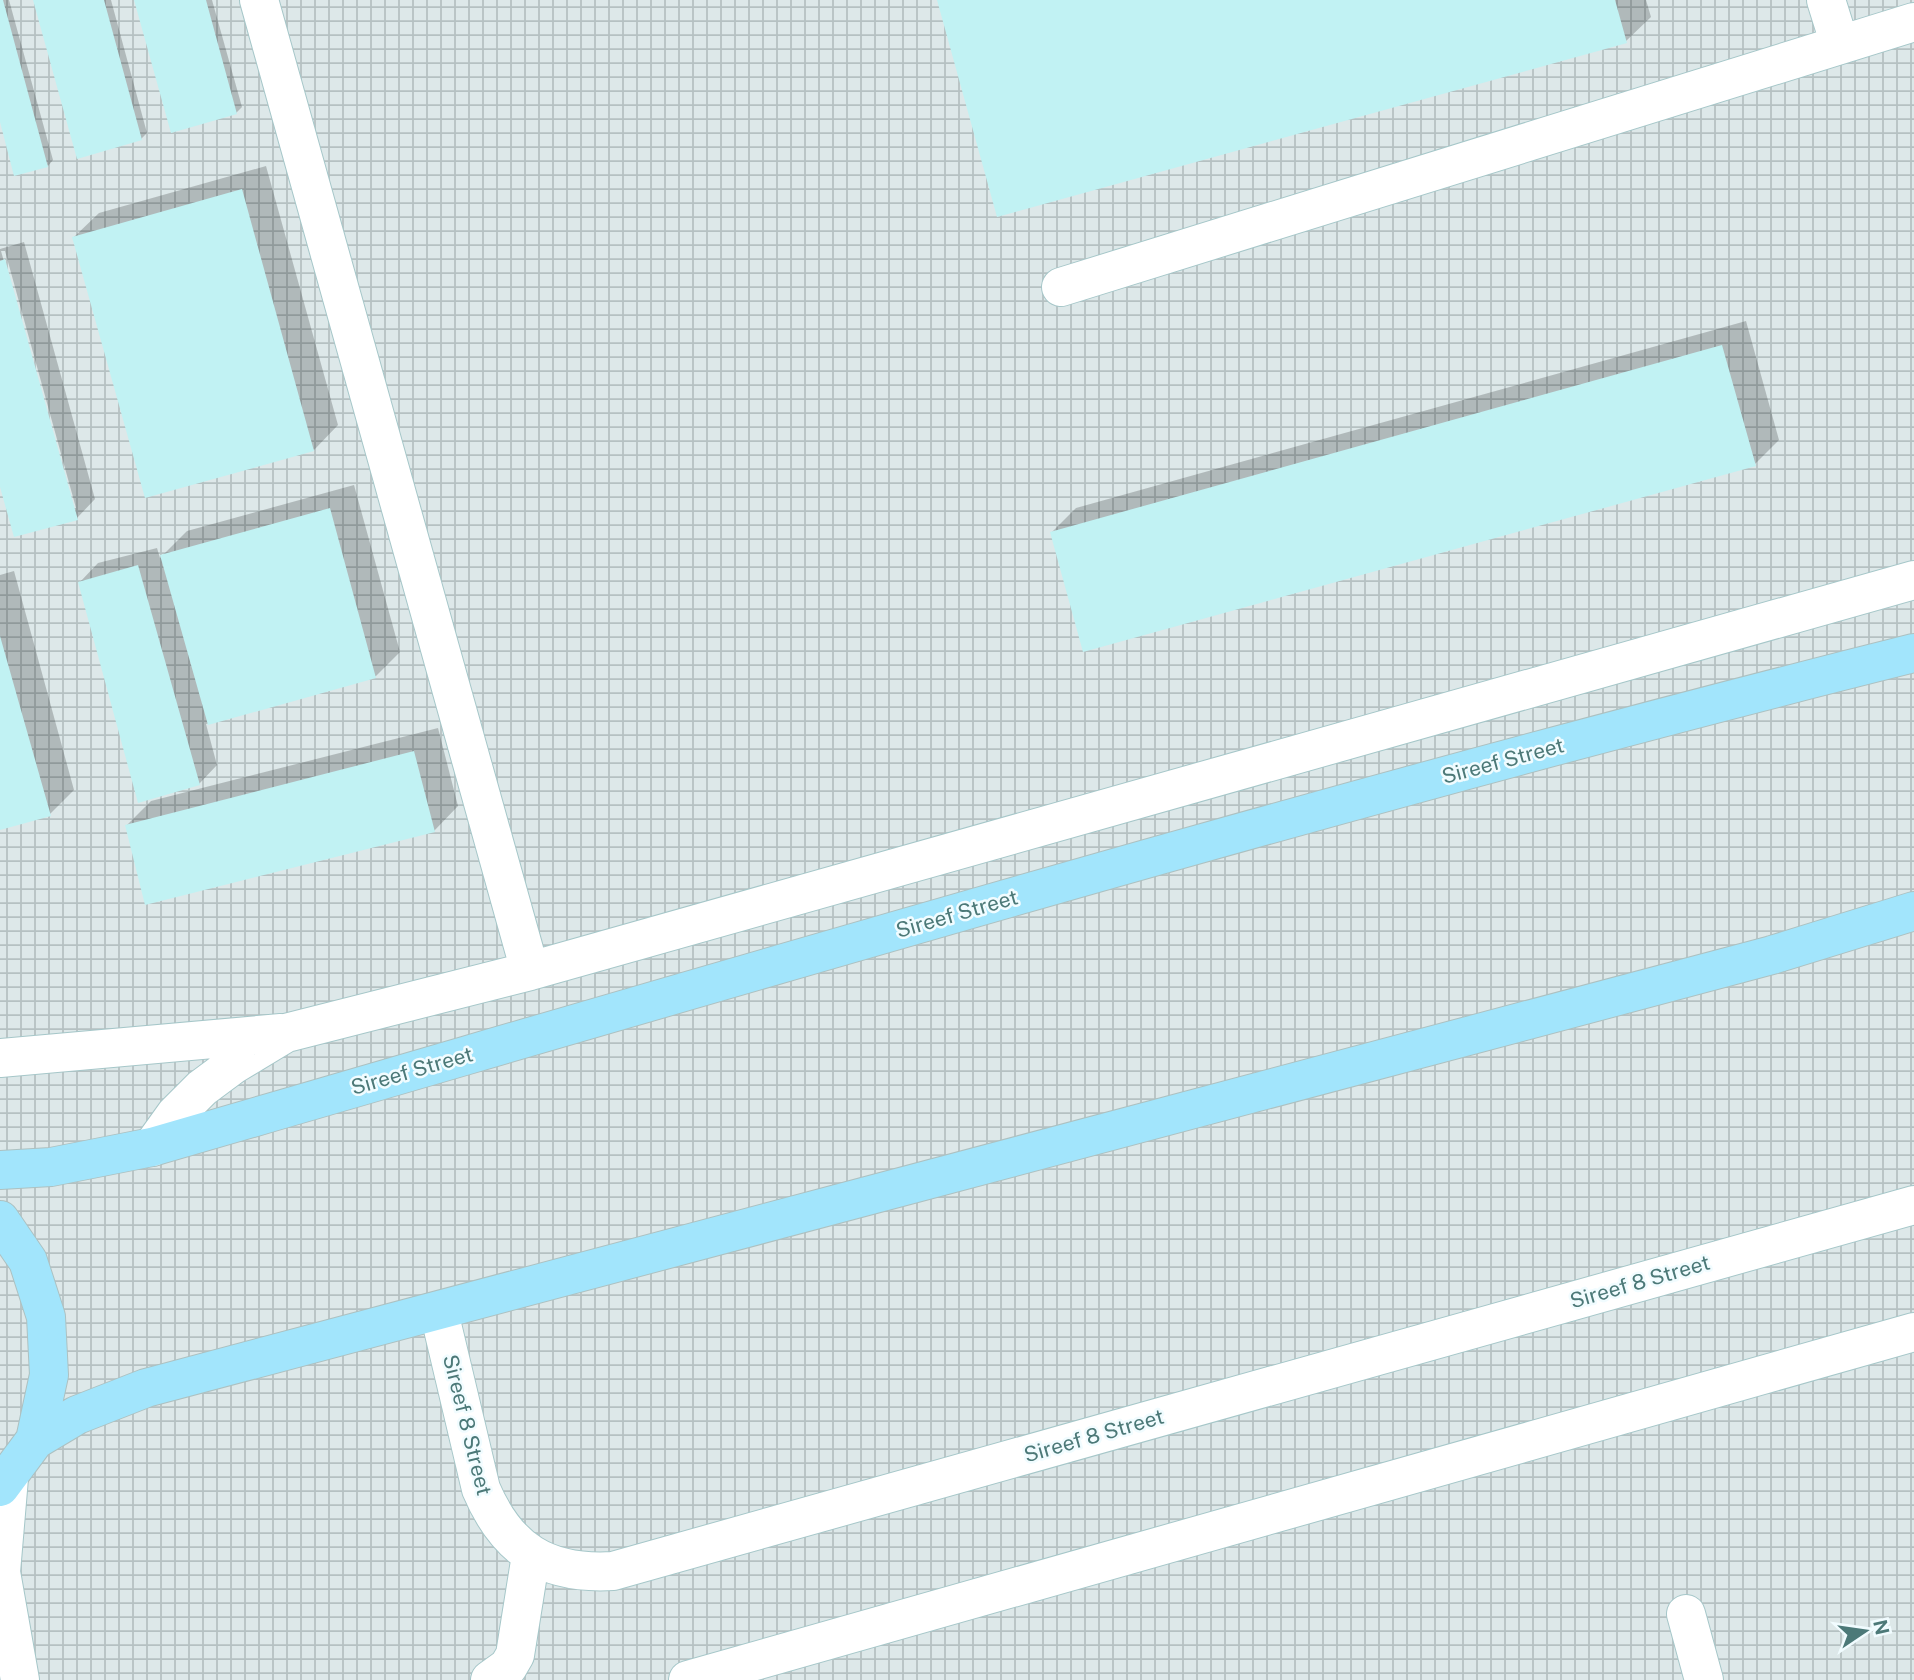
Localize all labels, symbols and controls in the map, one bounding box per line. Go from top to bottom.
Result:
street label: Sireef Street [1439,732,1567,789]
street label: Sireef Street [893,884,1021,943]
street label: Sireef Street [348,1041,476,1100]
street label: Sireef 8 Street [1567,1250,1713,1313]
street label: Sireef 8 Street [438,1352,497,1498]
street label: Sireef 8 Street [1021,1404,1167,1467]
north arrow [1830,1596,1900,1666]
text: N [1869,1617,1894,1637]

